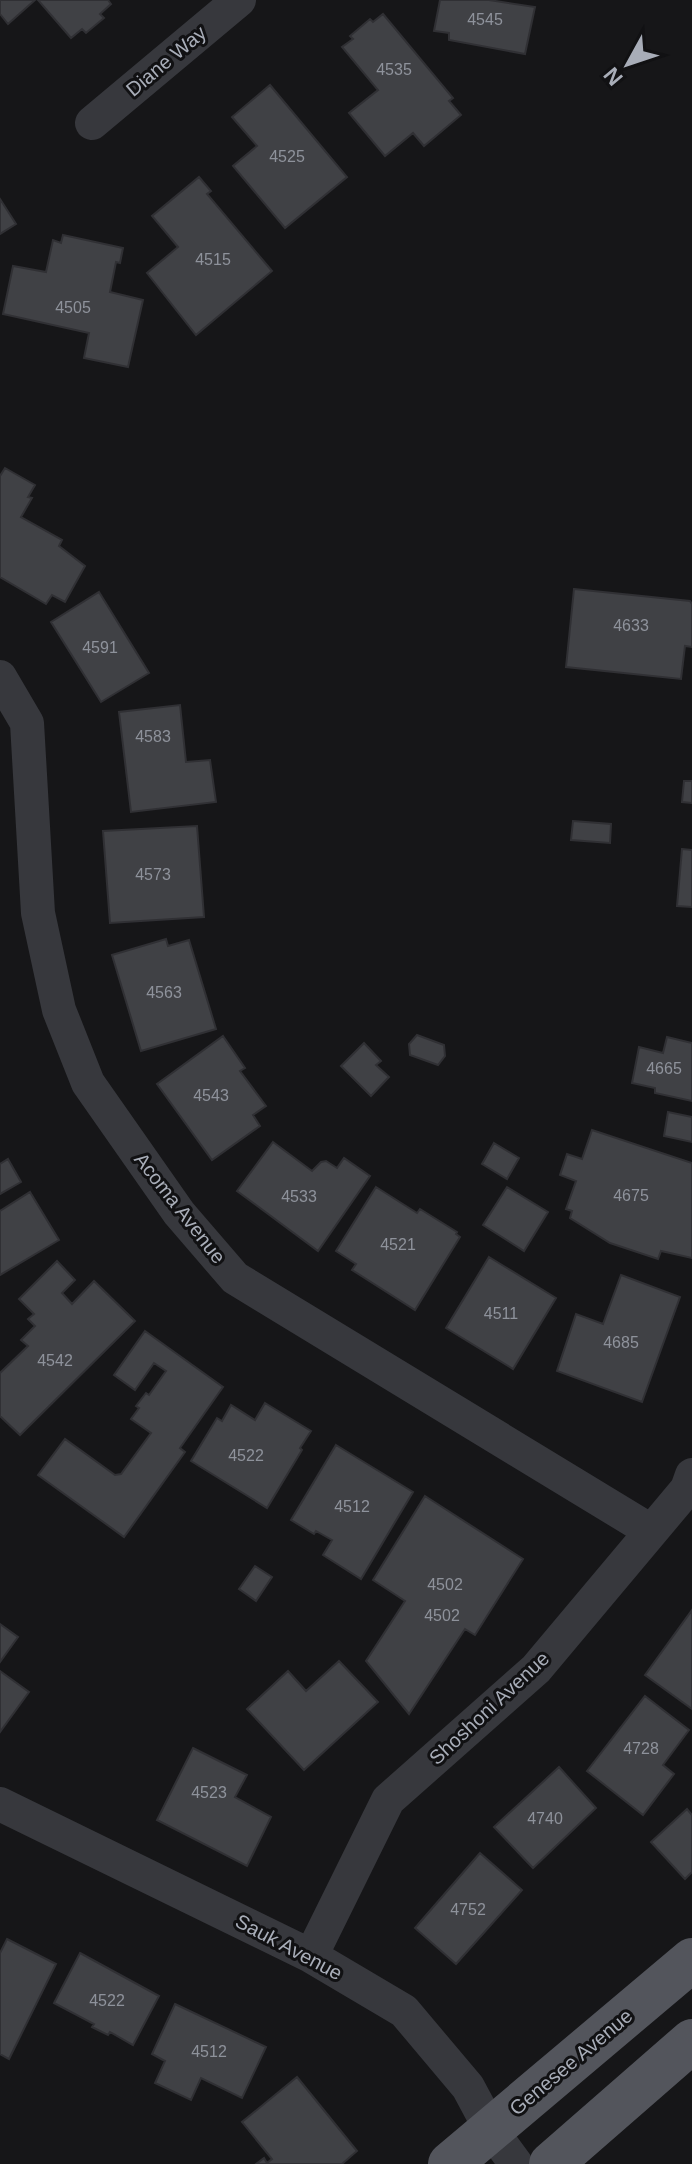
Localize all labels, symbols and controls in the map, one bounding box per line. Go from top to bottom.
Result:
house number: 4545 [467,11,503,28]
street label: Diane Way [122,21,210,101]
north arrow [588,24,668,104]
house number: 4535 [376,61,412,78]
text: N [598,62,628,91]
house number: 4525 [269,148,305,165]
house number: 4515 [195,251,231,268]
house number: 4505 [55,299,91,316]
house number: 4633 [613,617,649,634]
house number: 4591 [82,639,118,656]
house number: 4583 [135,728,171,745]
house number: 4573 [135,866,171,883]
house number: 4563 [146,984,182,1001]
house number: 4665 [646,1060,682,1077]
house number: 4543 [193,1087,229,1104]
street label: Acoma Avenue [130,1148,230,1268]
house number: 4675 [613,1187,649,1204]
house number: 4533 [281,1188,317,1205]
house number: 4521 [380,1236,416,1253]
house number: 4511 [484,1305,518,1322]
house number: 4685 [603,1334,639,1351]
house number: 4542 [37,1352,73,1369]
house number: 4522 [228,1447,264,1464]
house number: 4512 [334,1498,370,1515]
house number: 4502 [427,1576,463,1593]
house number: 4502 [424,1607,460,1624]
street label: Shoshoni Avenue [425,1647,553,1769]
house number: 4728 [623,1740,659,1757]
house number: 4523 [191,1784,227,1801]
house number: 4740 [527,1810,563,1827]
house number: 4752 [450,1901,486,1918]
street label: Sauk Avenue [232,1910,346,1984]
house number: 4522 [89,1992,125,2009]
street label: Genesee Avenue [505,2004,637,2120]
house number: 4512 [191,2043,227,2060]

